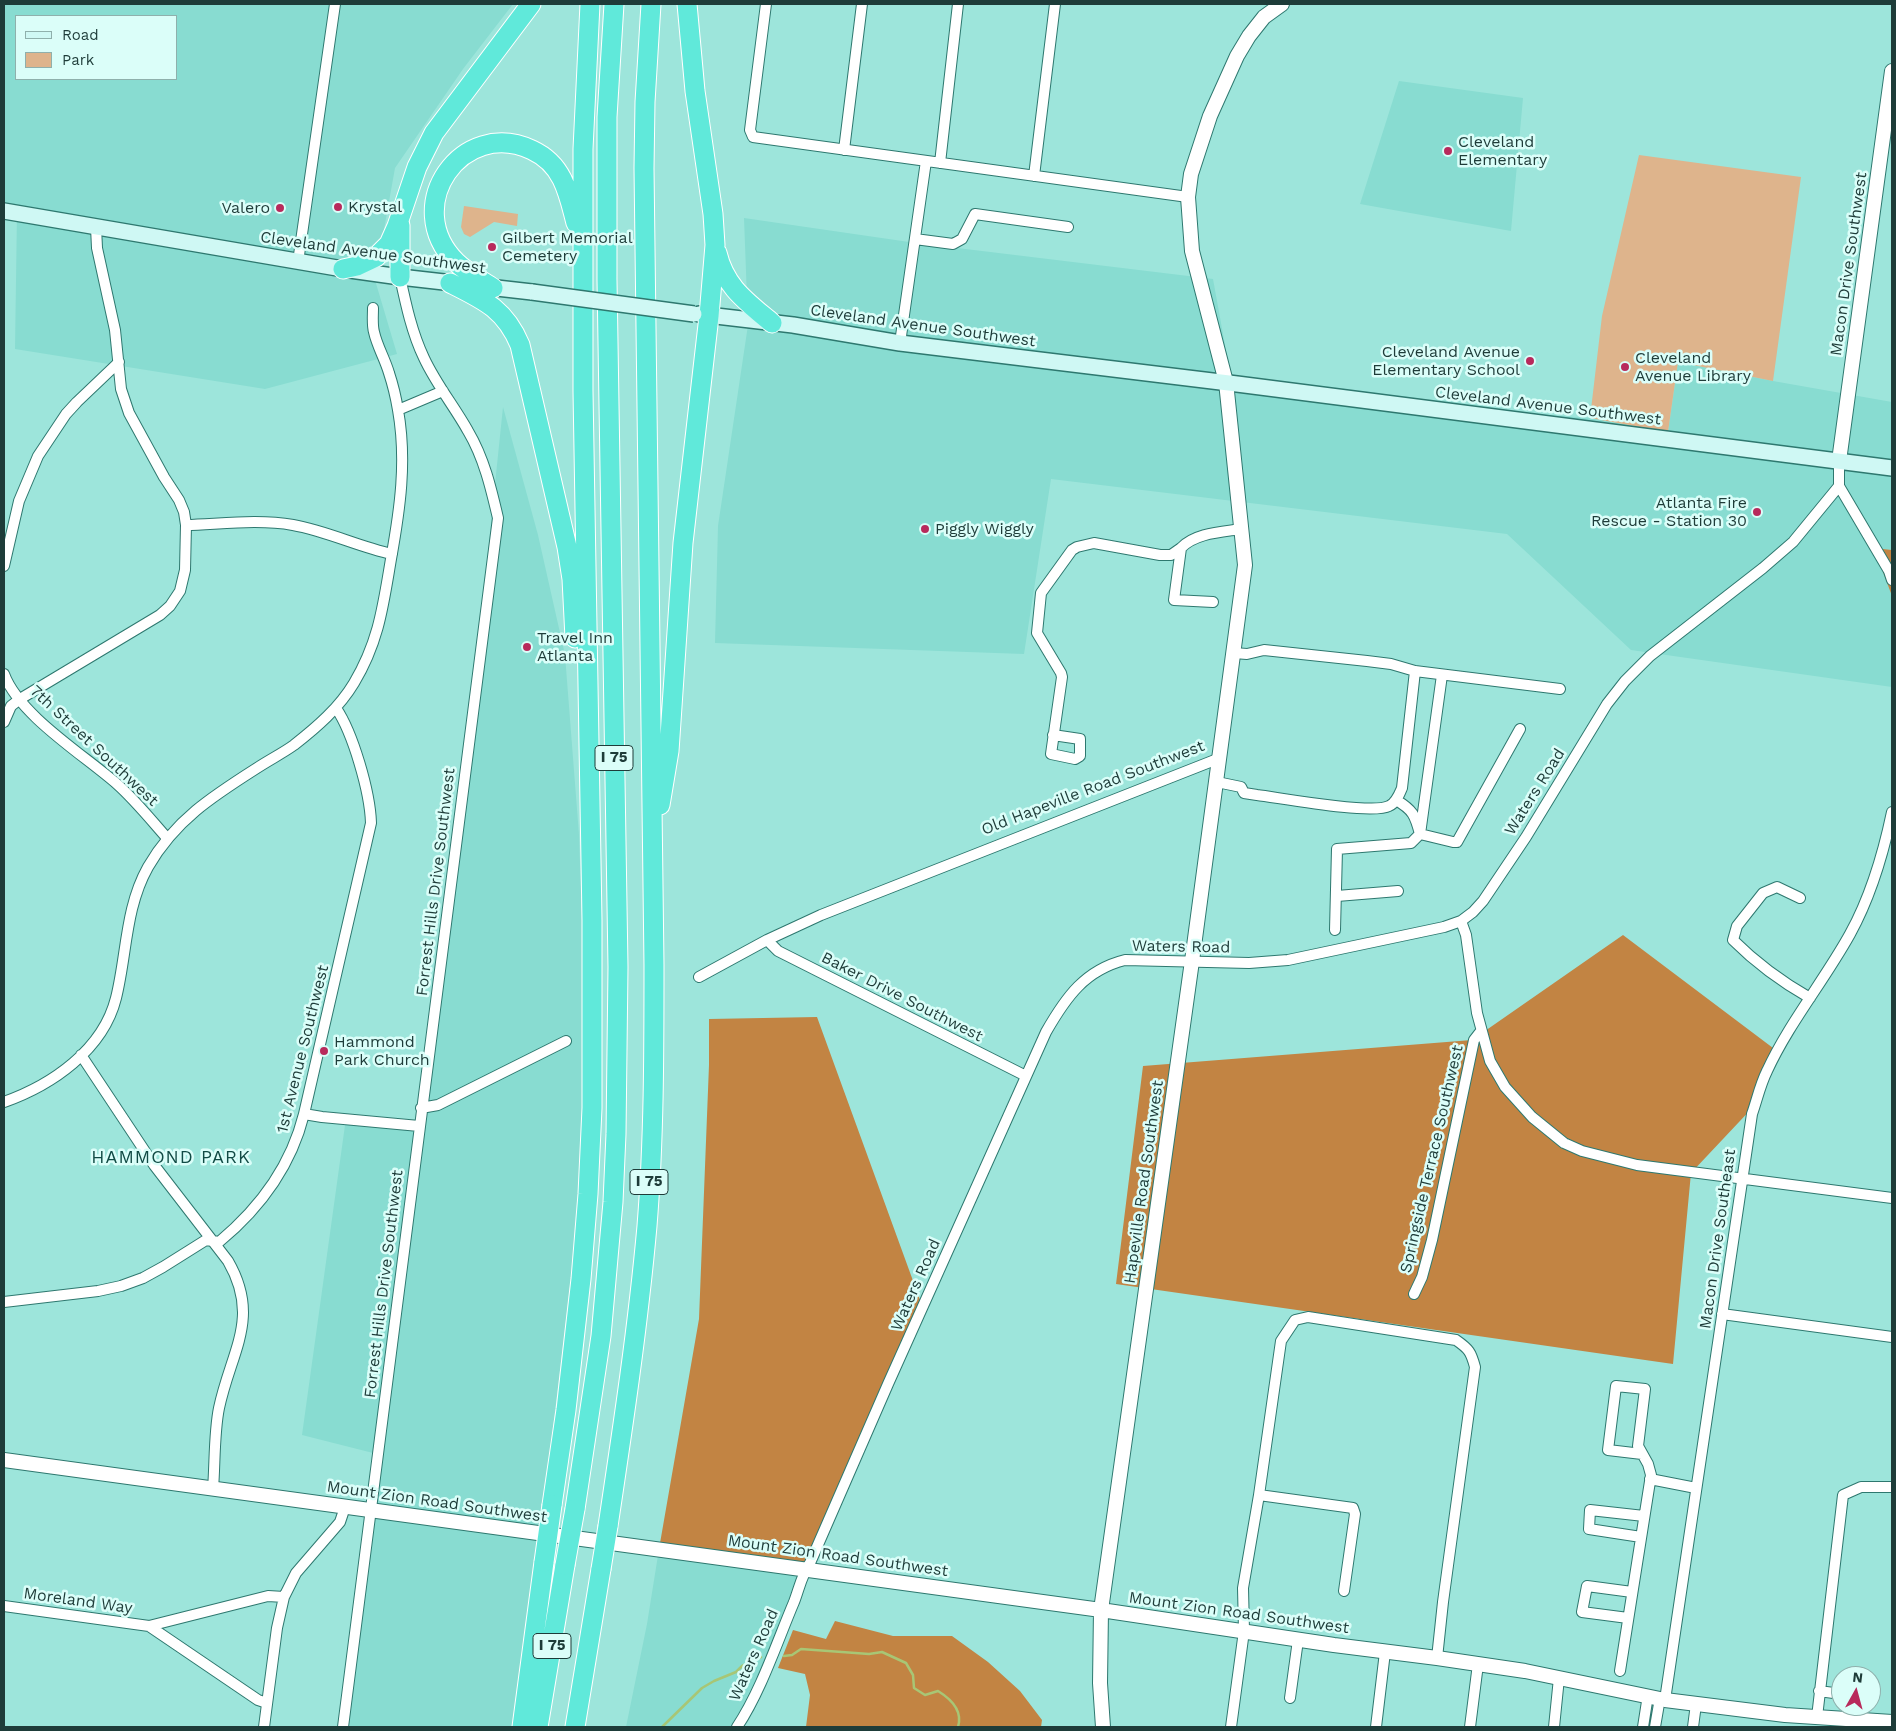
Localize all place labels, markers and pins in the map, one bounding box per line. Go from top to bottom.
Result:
place label: Cleveland Elementary [1458,132,1547,170]
marker: Cleveland Elementary [1442,145,1454,157]
place label: Krystal [348,197,402,217]
place label: Valero [222,198,270,218]
marker: Krystal [332,201,344,213]
marker: Valero [274,202,286,214]
place label: Gilbert Memorial Cemetery [502,228,633,266]
marker: Gilbert Memorial Cemetery [486,241,498,253]
place label: Cleveland Avenue Elementary School [1372,342,1520,380]
place label: Cleveland Avenue Library [1635,348,1751,386]
marker: Cleveland Avenue Elementary School [1524,355,1536,367]
marker: Cleveland Avenue Library [1619,361,1631,373]
place label: Atlanta Fire Rescue - Station 30 [1591,493,1747,531]
marker: Atlanta Fire Rescue - Station 30 [1751,506,1763,518]
place label: Piggly Wiggly [935,519,1034,539]
marker: Piggly Wiggly [919,523,931,535]
place label: Travel Inn Atlanta [537,628,613,666]
marker: Travel Inn Atlanta [521,641,533,653]
place label: Hammond Park Church [334,1032,430,1070]
marker: Hammond Park Church [318,1045,330,1057]

